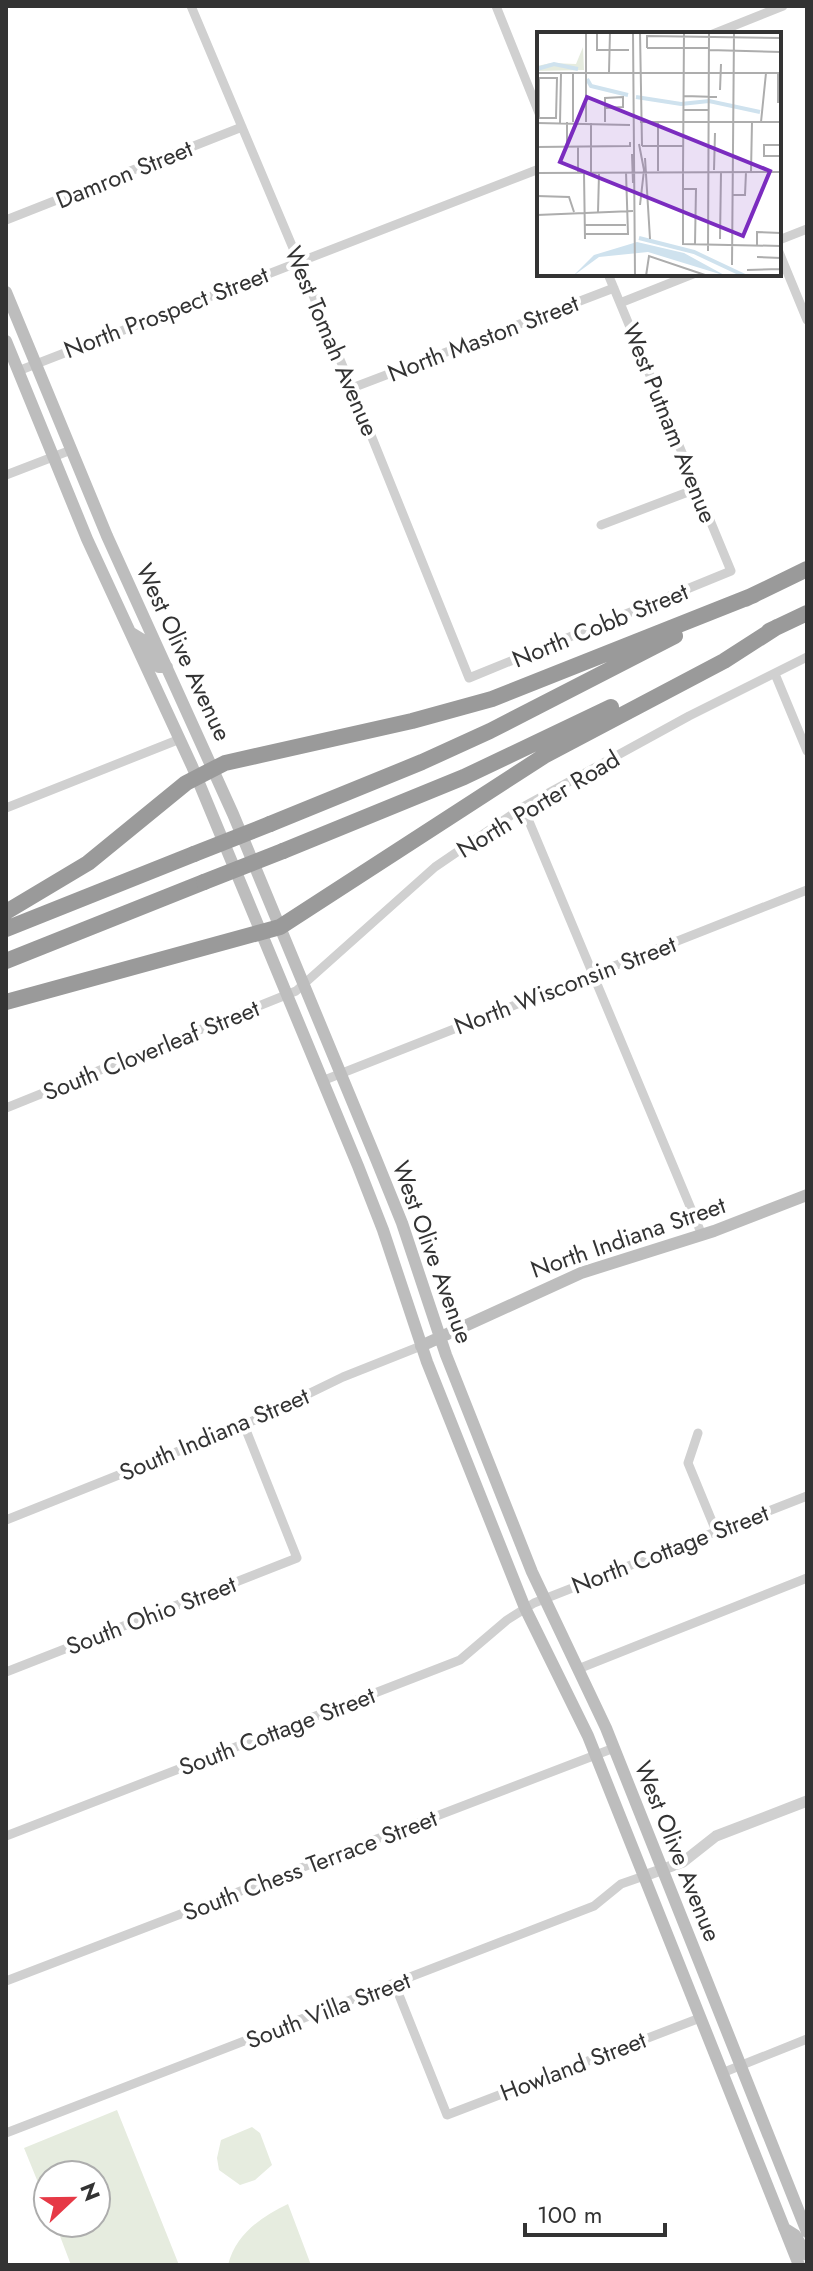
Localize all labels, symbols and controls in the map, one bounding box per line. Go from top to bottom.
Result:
inset map [537,32,781,276]
street label: Damron Street [50,131,198,217]
street label: West Tomah Avenue [276,240,388,442]
street label: North Prospect Street [59,257,274,367]
street label: North Maston Street [382,285,584,391]
street label: West Putnam Avenue [614,318,726,528]
street label: West Olive Avenue [128,558,240,746]
street label: North Cobb Street [507,574,693,676]
street label: North Porter Road [450,741,626,867]
street label: North Wisconsin Street [449,926,681,1044]
street label: South Cloverleaf Street [38,990,265,1109]
street label: West Olive Avenue [384,1156,482,1348]
street label: North Indiana Street [526,1187,730,1287]
street label: South Indiana Street [114,1378,314,1490]
street label: North Cottage Street [566,1495,774,1603]
street label: South Ohio Street [61,1566,241,1664]
street label: South Cottage Street [174,1677,380,1785]
street label: West Olive Avenue [626,1755,730,1947]
street label: South Chess Terrace Street [178,1800,442,1930]
street label: South Villa Street [241,1962,416,2057]
street label: Howland Street [495,2022,651,2110]
north arrow [32,2159,112,2239]
text: N [72,2177,109,2206]
scale bar [525,2187,665,2237]
text: 100 m [537,2197,603,2232]

